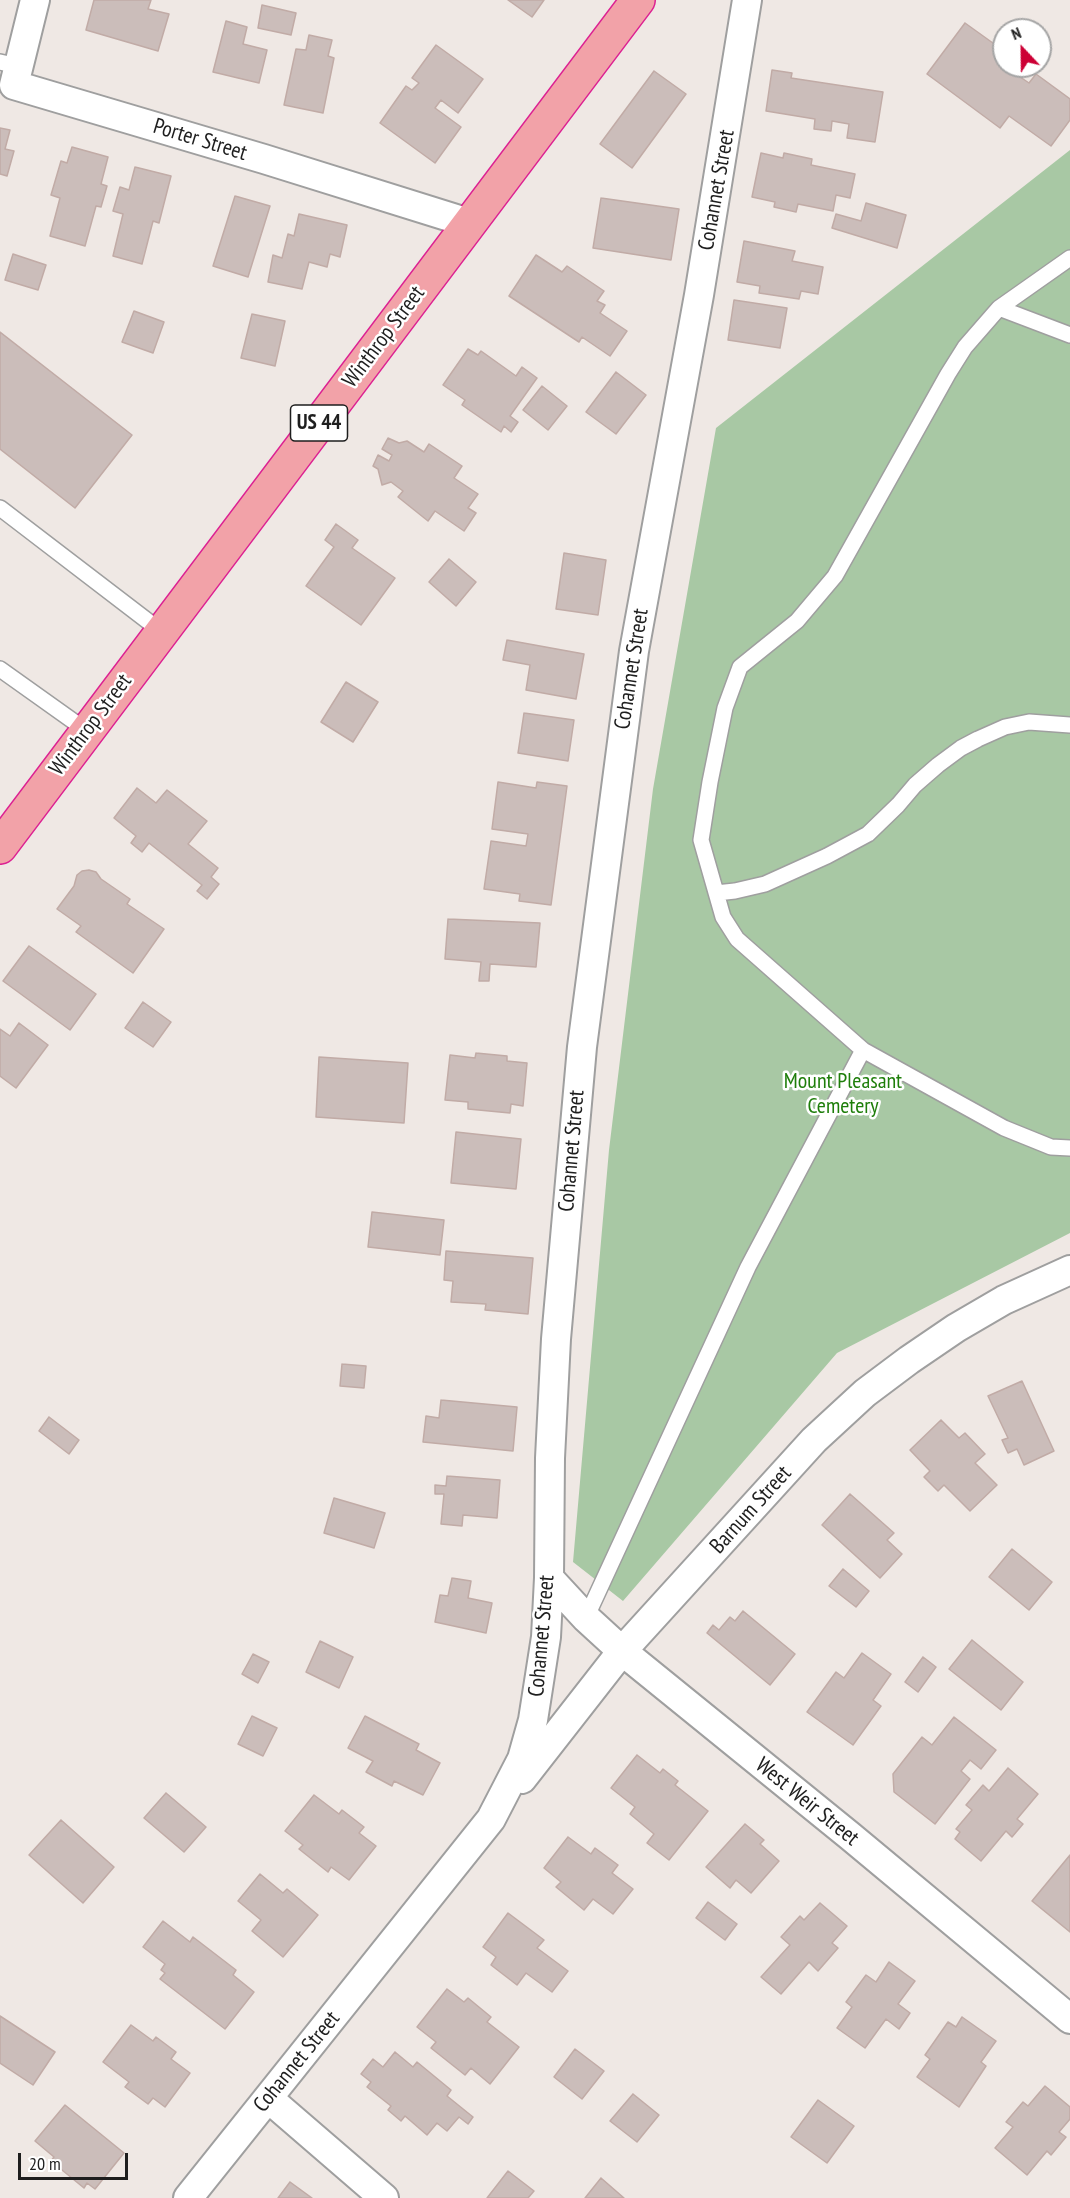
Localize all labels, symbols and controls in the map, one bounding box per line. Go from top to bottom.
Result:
north arrow [992,18,1052,78]
text: N [1008,22,1024,44]
street label: Porter Street [150,113,250,167]
street label: Cohannet Street [693,128,741,252]
street label: Winthrop Street [337,281,431,393]
road number: US 44 [290,405,348,441]
street label: Cohannet Street [609,607,655,731]
street label: Winthrop Street [44,669,138,781]
park label: Mount Pleasant Cemetery [784,1069,902,1120]
street label: Cohannet Street [554,1089,590,1213]
street label: Barnum Street [705,1461,797,1559]
street label: Cohannet Street [524,1574,560,1698]
street label: West Weir Street [750,1752,864,1852]
street label: Cohannet Street [248,2006,346,2118]
scale bar [21,2141,130,2179]
text: 20 m [29,2152,61,2175]

